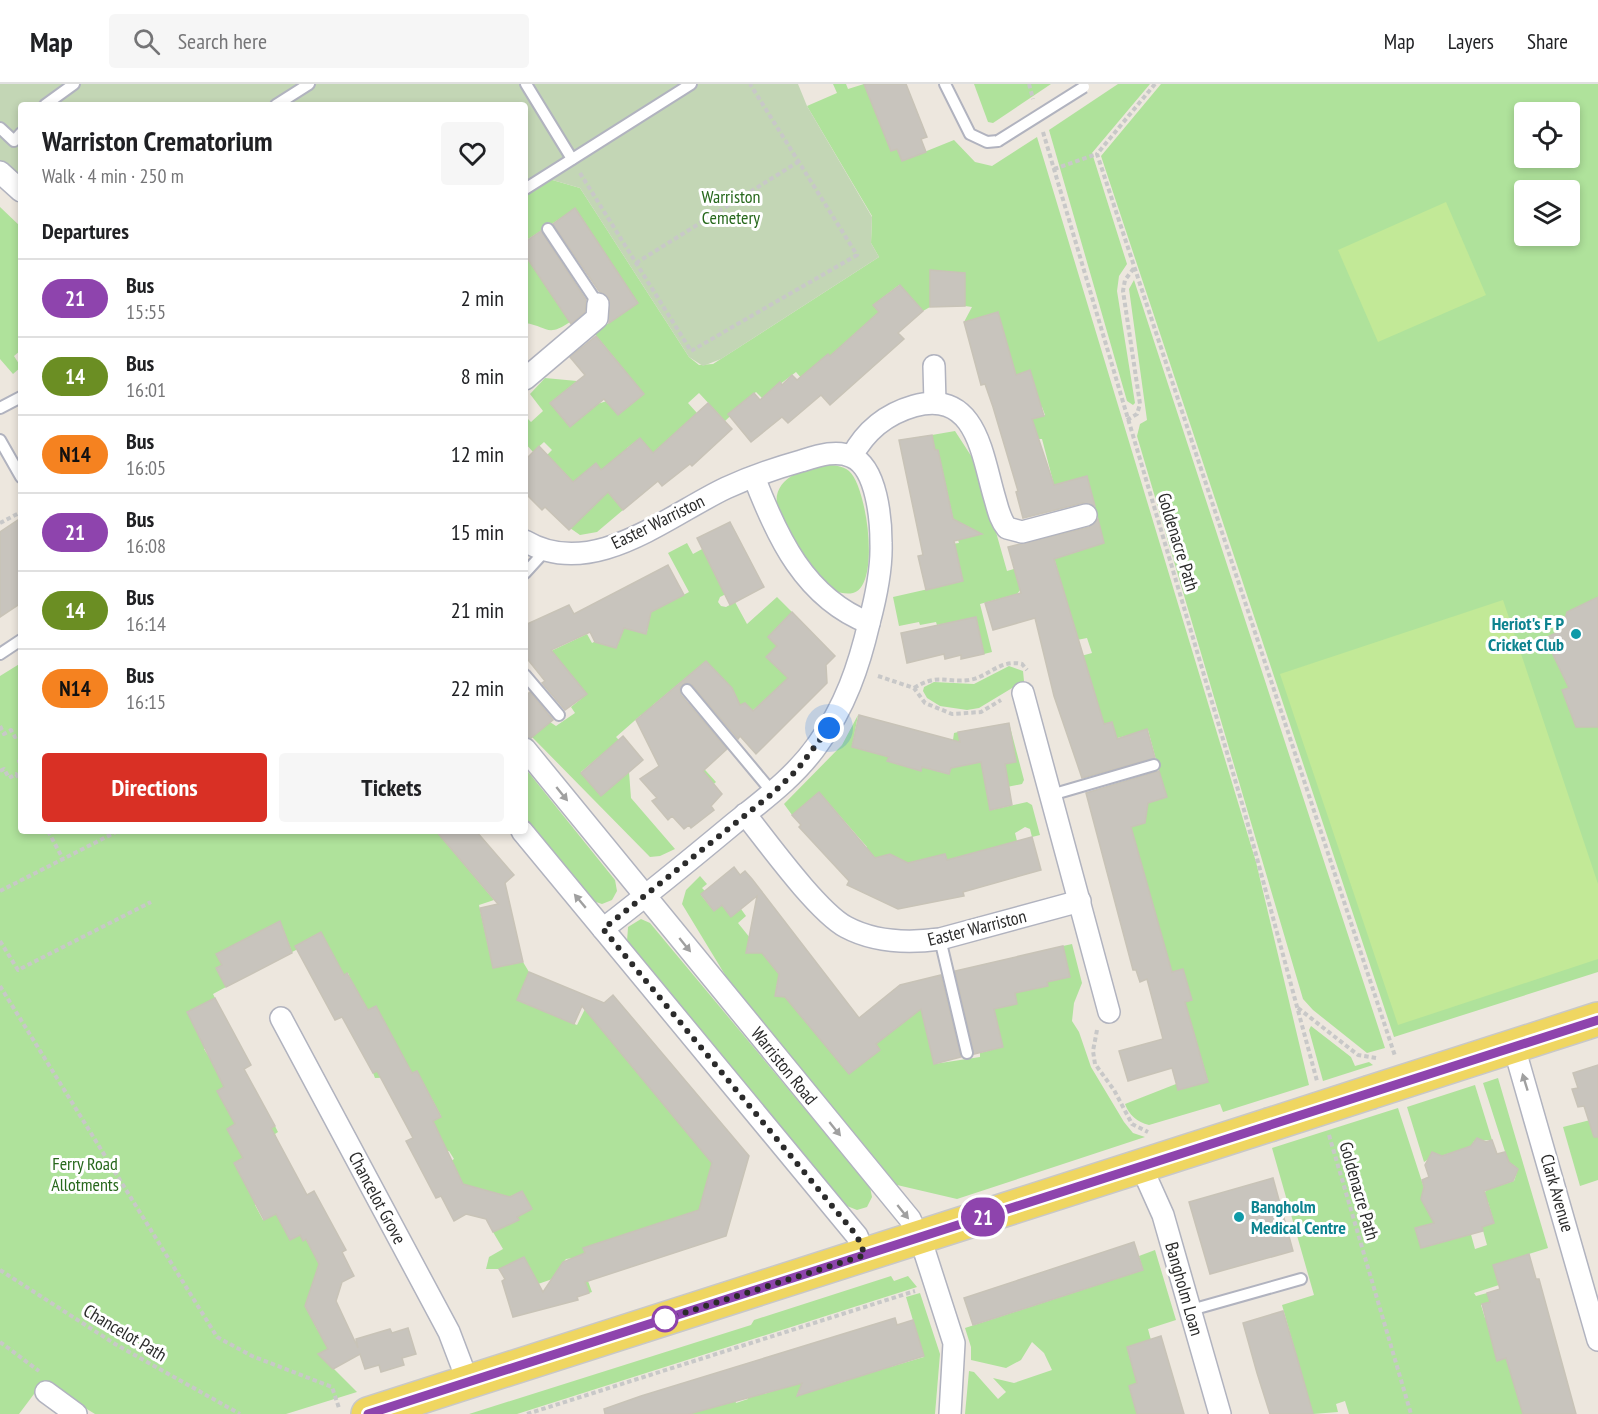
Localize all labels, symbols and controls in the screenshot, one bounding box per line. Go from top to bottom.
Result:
search box [109,14,529,68]
text: Map [30,23,73,60]
icon: search [130,25,163,58]
text: Search here [178,27,267,55]
text: Map [1384,28,1415,55]
text: Layers [1448,28,1494,55]
text: Share [1527,28,1568,55]
map controls [1514,102,1580,246]
button: locate [1514,102,1580,168]
text: Warriston Crematorium [42,122,273,159]
button: heart [441,122,504,185]
text: Walk · 4 min · 250 m [42,163,184,189]
button: layers [1514,180,1580,246]
park label: Warriston Cemetery [701,185,761,229]
text: Departures [42,217,129,245]
text: Bus [126,271,154,299]
text: 2 min [461,284,504,312]
text: 21 [65,285,85,312]
text: 15:55 [126,299,166,325]
text: Bus [126,349,154,377]
text: 8 min [461,362,504,390]
text: 14 [65,363,85,390]
text: 16:01 [126,377,166,403]
text: Bus [126,427,154,455]
text: 12 min [451,440,504,468]
text: N14 [59,441,91,468]
text: 16:05 [126,455,166,481]
street label: Easter Warriston [607,489,708,554]
street label: Goldenacre Path [1153,490,1204,594]
text: Bus [126,505,154,533]
text: 15 min [451,518,504,546]
text: 21 [65,519,85,546]
text: 16:08 [126,533,166,559]
text: Bus [126,583,154,611]
text: 21 min [451,596,504,624]
text: 14 [65,597,85,624]
text: 16:14 [126,611,166,637]
place label: Heriot's F P Cricket Club [1488,612,1564,656]
marker: Heriot's F P Cricket Club [1569,627,1583,641]
text: Bus [126,661,154,689]
text: 22 min [451,674,504,702]
text: N14 [59,675,91,702]
text: 16:15 [126,689,166,715]
your location [814,713,844,743]
button: Directions [42,753,267,822]
button: Tickets [279,753,504,822]
one-way arrow [555,786,568,801]
one-way arrow [574,894,587,909]
street label: Easter Warriston [925,904,1029,951]
one-way arrow [679,937,692,953]
street label: Warriston Road [746,1022,823,1109]
one-way arrow [1520,1073,1529,1091]
one-way arrow [828,1121,841,1136]
street label: Goldenacre Path [1334,1139,1385,1243]
street label: Chancelot Grove [343,1148,411,1248]
street label: Clark Avenue [1535,1151,1580,1234]
park label: Ferry Road Allotments [51,1152,119,1196]
place label: Bangholm Medical Centre [1251,1195,1346,1239]
line badge: 21 [956,1198,1010,1236]
one-way arrow [897,1204,910,1220]
text: 21 [973,1204,993,1231]
marker: Bangholm Medical Centre [1232,1210,1246,1224]
street label: Bangholm Loan [1160,1239,1209,1338]
street label: Chancelot Path [79,1299,171,1366]
unlabelled marker [652,1306,678,1332]

